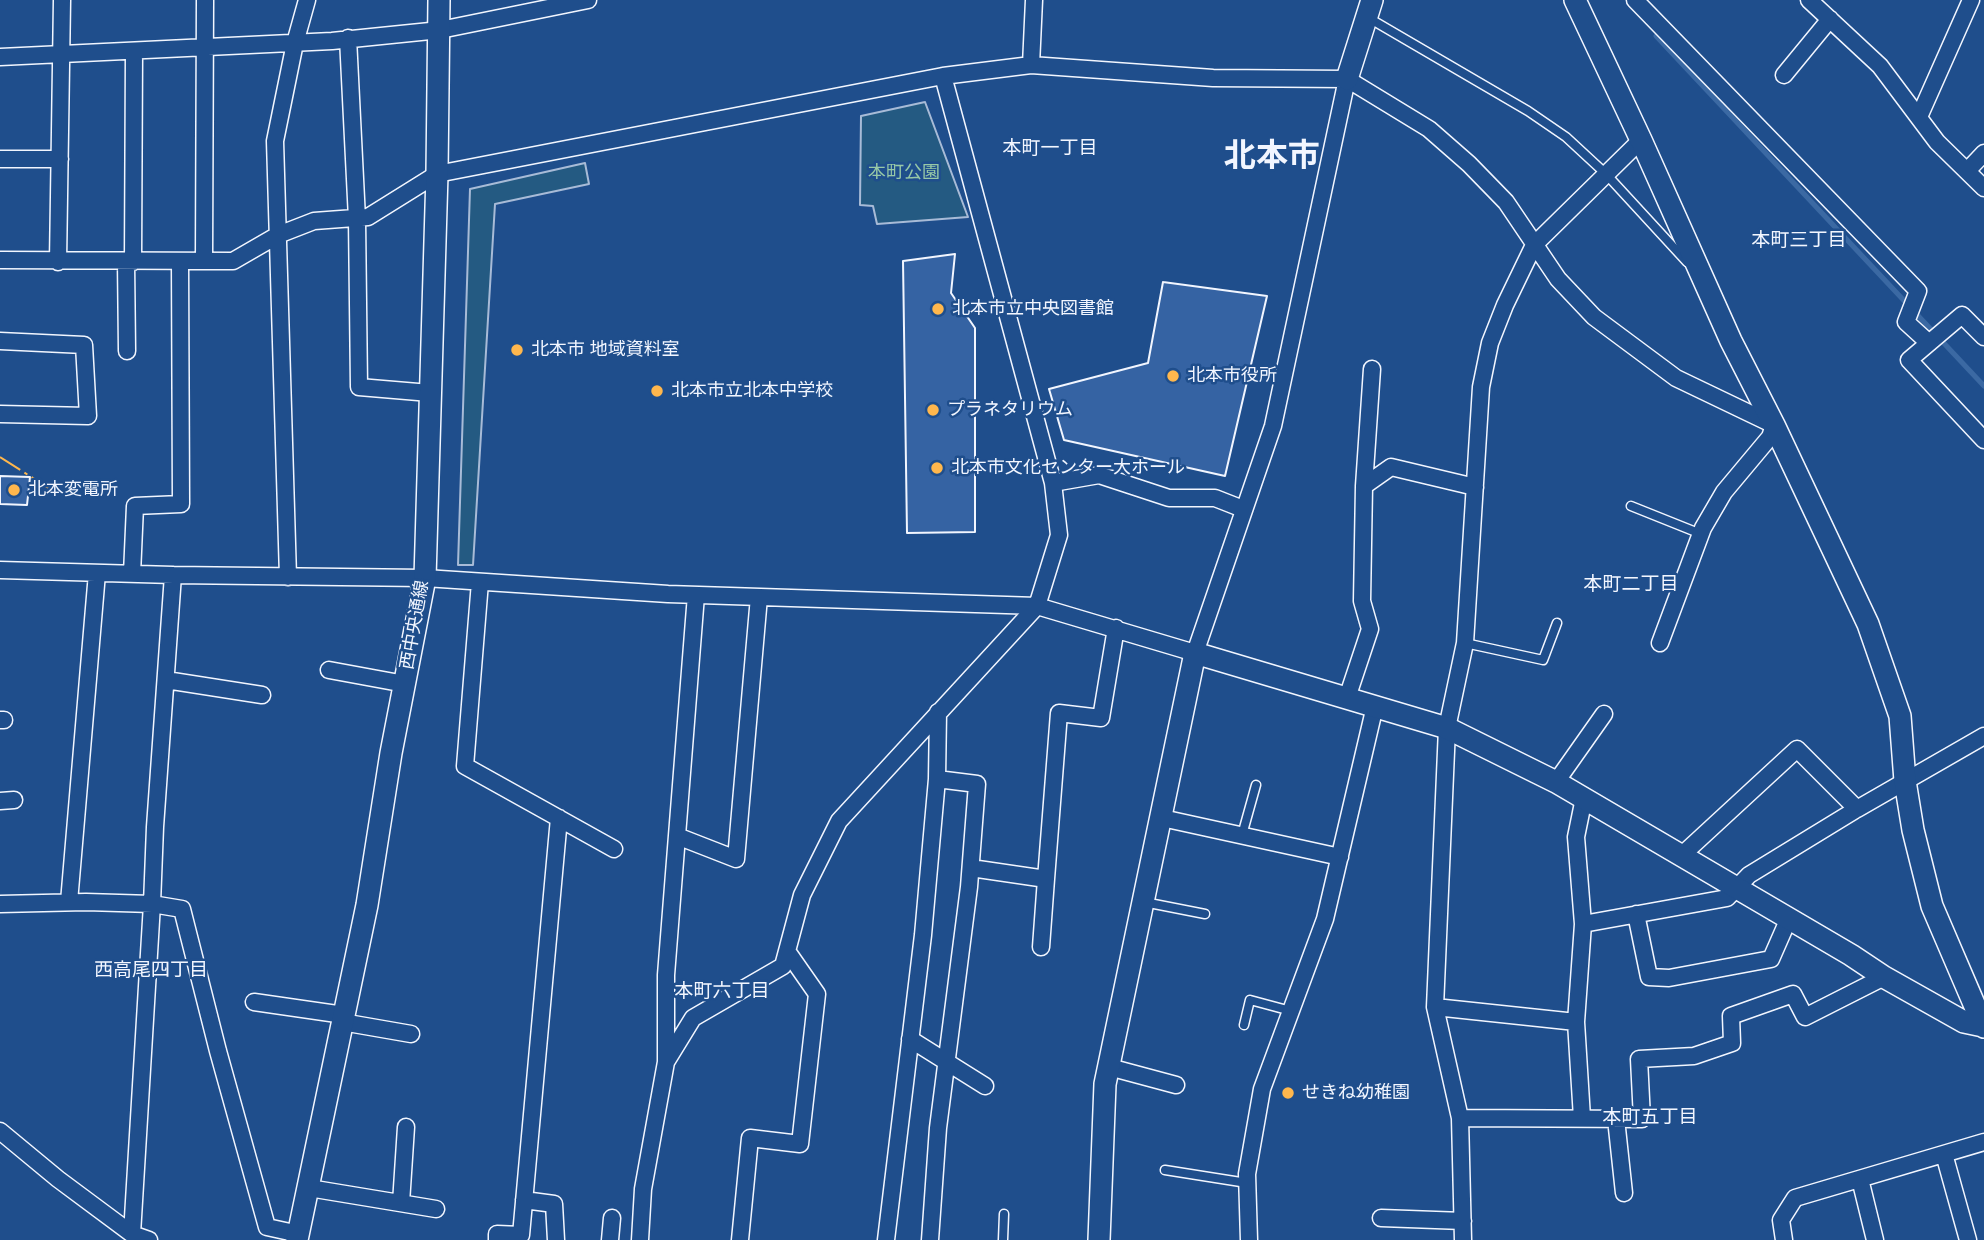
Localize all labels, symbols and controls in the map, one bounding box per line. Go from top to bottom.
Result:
district label: 本町一丁目 [1003,138,1097,160]
district label: 北本市 [1224,138,1320,176]
park label: 本町公園 [868,162,940,184]
district label: 本町三丁目 [1752,230,1846,252]
place label: 北本市立中央図書館 [952,298,1114,320]
marker: 北本市立中央図書館 [930,301,946,317]
place label: 北本市 地域資料室 [531,339,680,361]
marker: 北本市 地域資料室 [509,342,525,358]
place label: 北本市役所 [1187,365,1277,387]
marker: 北本市役所 [1165,368,1181,384]
place label: 北本市立北本中学校 [671,380,833,402]
marker: 北本市立北本中学校 [649,383,665,399]
place label: プラネタリウム [947,399,1073,421]
marker: プラネタリウム [925,402,941,418]
place label: 北本市文化センター大ホール [951,457,1185,479]
marker: 北本市文化センター大ホール [929,460,945,476]
place label: 北本変電所 [28,479,118,501]
marker: 北本変電所 [6,482,22,498]
district label: 本町二丁目 [1584,574,1678,596]
street label: 西中央通線 [397,579,433,671]
district label: 西高尾四丁目 [94,960,208,982]
district label: 本町六丁目 [675,981,769,1003]
place label: せきね幼稚園 [1302,1082,1410,1104]
marker: せきね幼稚園 [1280,1085,1296,1101]
district label: 本町五丁目 [1603,1107,1697,1129]

